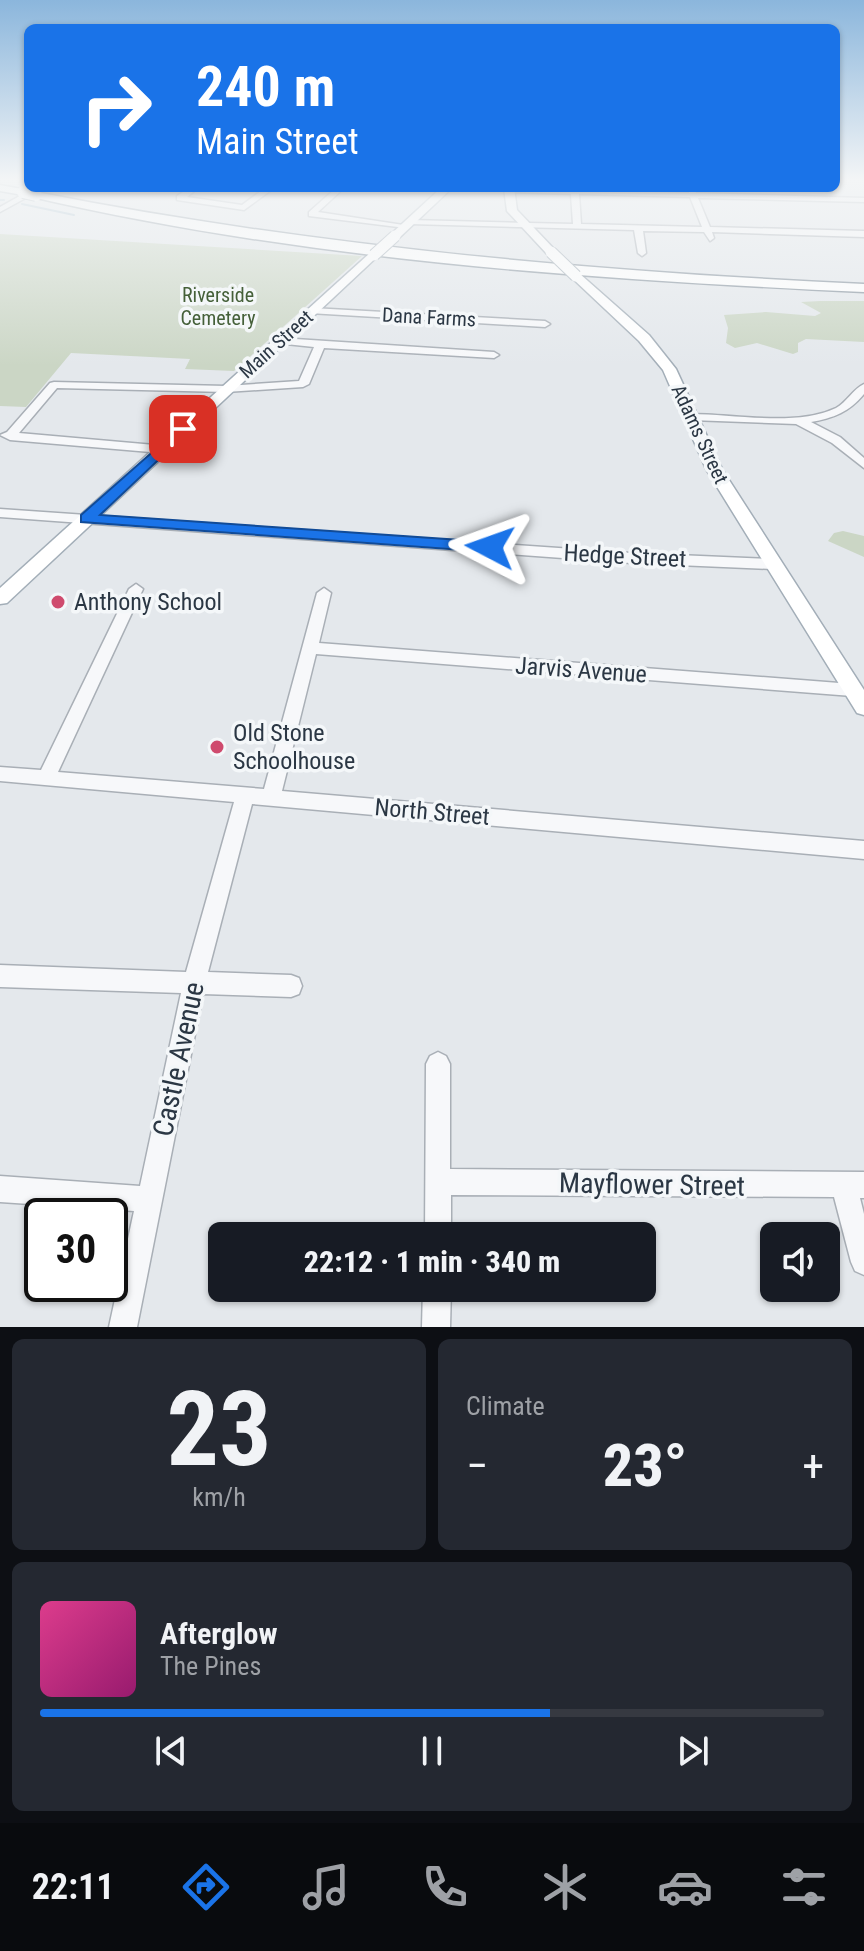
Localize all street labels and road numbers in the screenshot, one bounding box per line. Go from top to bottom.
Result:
street label: Dana Farms [381,303,477,331]
street label: Main Street [234,305,318,383]
street label: Adams Street [667,381,733,487]
street label: Hedge Street [563,539,687,573]
street label: Jarvis Avenue [514,651,648,689]
street label: North Street [373,793,491,831]
street label: Castle Avenue [146,979,211,1139]
street label: Mayflower Street [559,1166,745,1203]

